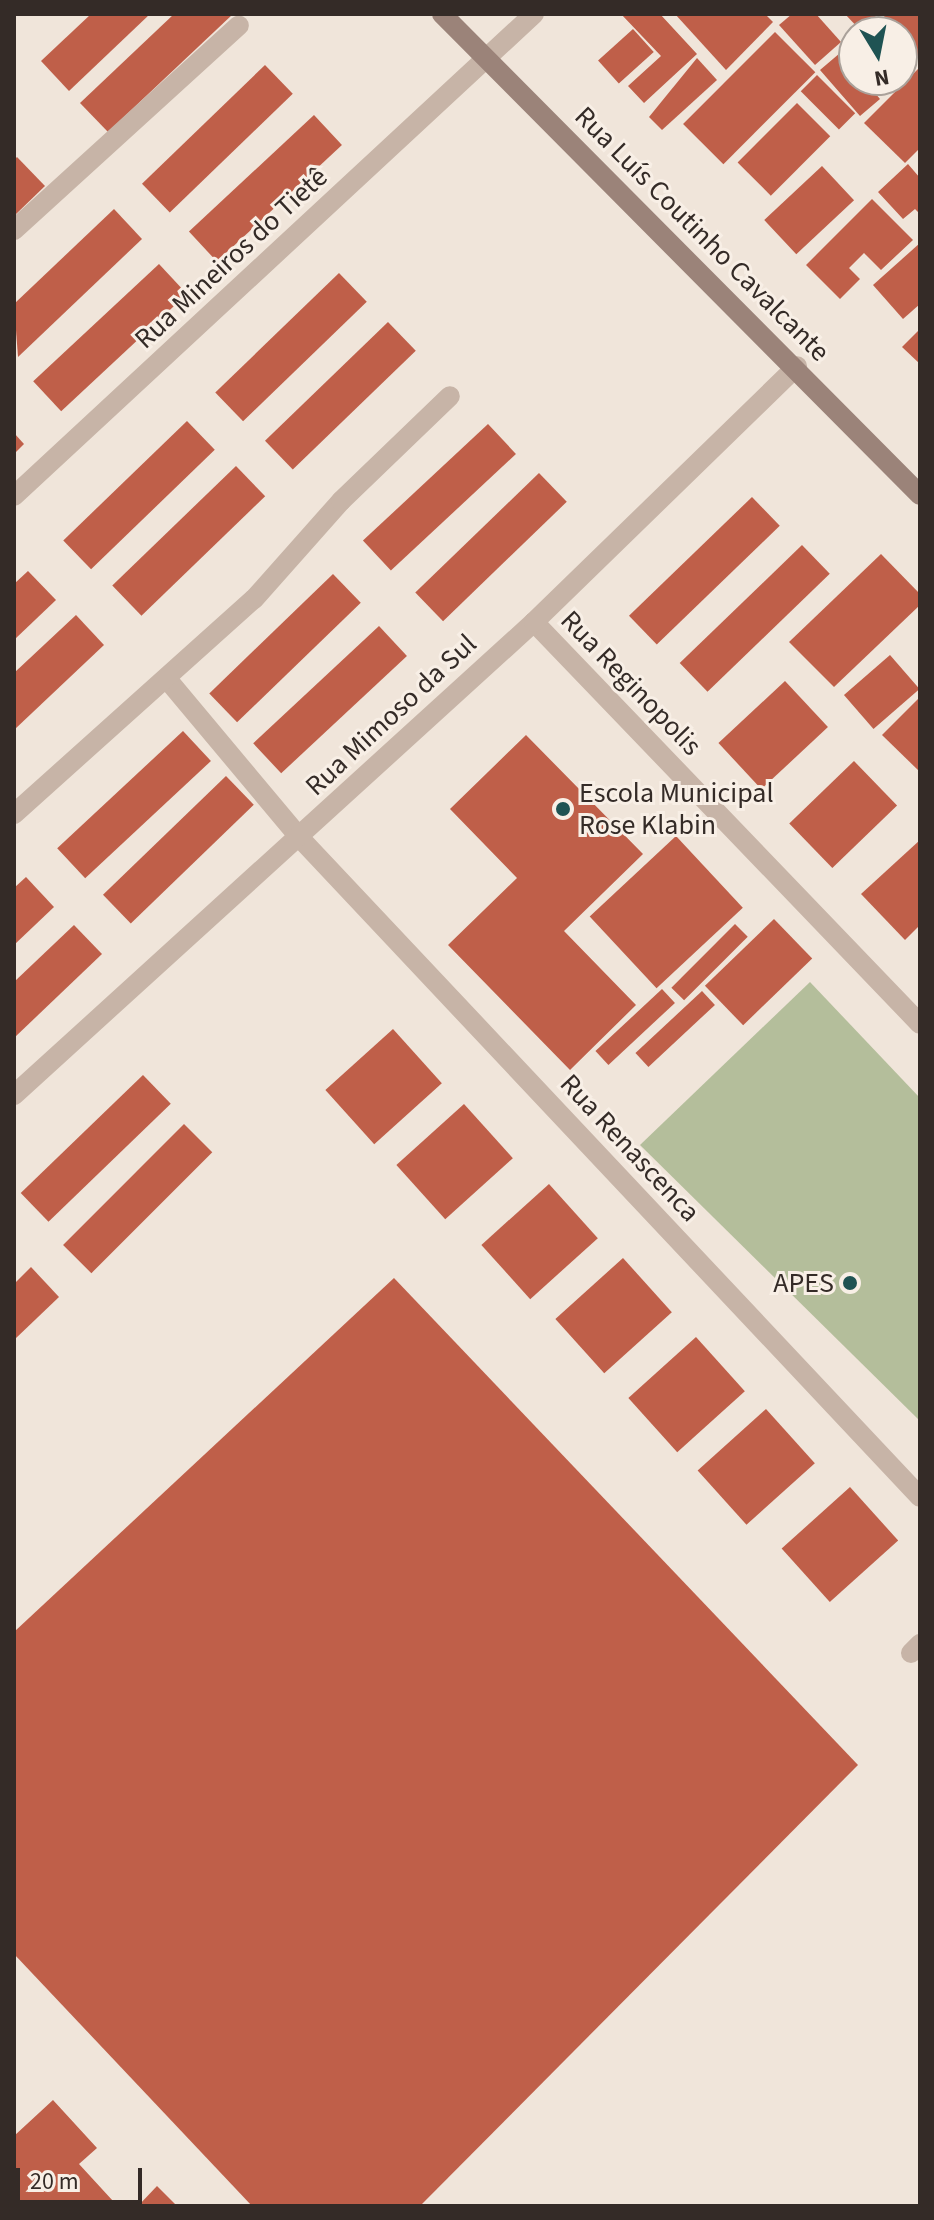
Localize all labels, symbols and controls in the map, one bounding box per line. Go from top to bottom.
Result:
north arrow [838,16,918,96]
text: N [872,61,892,95]
street label: Rua Luís Coutinho Cavalcante [568,100,836,368]
street label: Rua Mineiros do Tietê [128,160,334,356]
street label: Rua Reginopolis [554,604,708,762]
street label: Rua Mimoso da Sul [299,627,483,803]
place label: Escola Municipal Rose Klabin [579,776,774,842]
marker: Escola Municipal Rose Klabin [554,800,572,818]
street label: Rua Renascenca [553,1067,707,1229]
place label: APES [773,1266,834,1300]
marker: APES [841,1274,859,1292]
scale bar [20,2152,146,2202]
text: 20 m [30,2164,79,2199]

